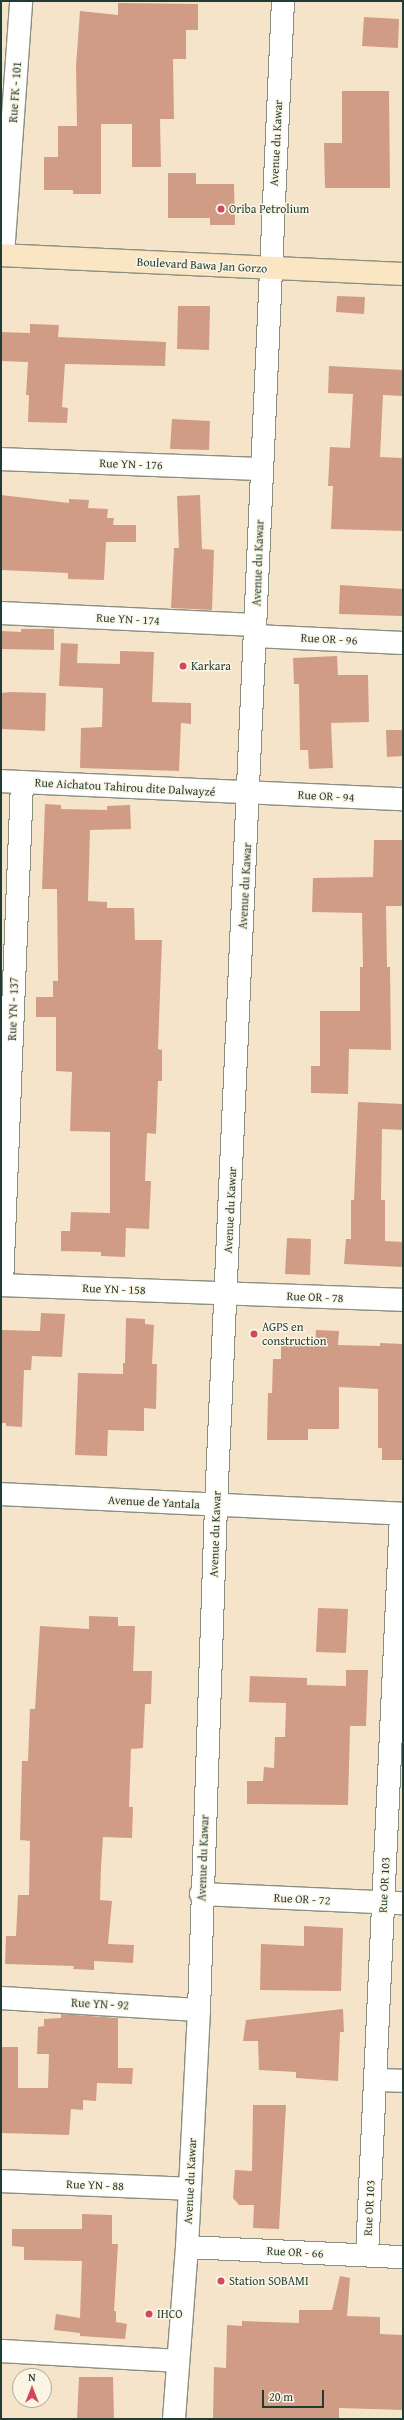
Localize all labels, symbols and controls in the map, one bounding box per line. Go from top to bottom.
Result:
street label: Rue FK - 101 [6,61,24,123]
street label: Avenue du Kawar [267,99,285,187]
place label: Oriba Petrolium [229,202,309,216]
marker: Oriba Petrolium [216,204,226,214]
street label: Boulevard Bawa Jan Gorzo [136,254,268,276]
street label: Rue YN - 176 [99,456,163,472]
street label: Avenue du Kawar [249,519,267,607]
street label: Rue YN - 174 [96,610,160,628]
street label: Rue OR - 96 [300,630,358,648]
place label: Karkara [191,659,231,673]
marker: Karkara [178,661,188,671]
street label: Rue Aichatou Tahirou dite Dalwayzé [34,775,216,799]
street label: Rue OR - 94 [297,787,355,805]
street label: Avenue du Kawar [236,842,254,930]
street label: Rue YN - 137 [5,977,21,1041]
street label: Avenue du Kawar [221,1166,239,1254]
street label: Rue YN - 158 [82,1281,146,1297]
street label: Rue OR - 78 [286,1289,344,1305]
place label: AGPS en construction [262,1320,326,1348]
marker: AGPS en construction [249,1329,259,1339]
street label: Avenue du Kawar [206,1490,224,1578]
street label: Avenue de Yantala [108,1492,200,1512]
street label: Avenue du Kawar [194,1814,212,1902]
street label: Rue OR 103 [375,1857,393,1913]
street label: Rue OR - 72 [273,1890,331,1908]
street label: Rue YN - 92 [71,1995,129,2013]
street label: Avenue du Kawar [181,2137,199,2225]
street label: Rue YN - 88 [66,2177,124,2193]
street label: Rue OR 103 [360,2180,378,2236]
street label: Rue OR - 66 [266,2243,324,2261]
place label: Station SOBAMI [229,2274,309,2288]
marker: Station SOBAMI [216,2276,226,2286]
place label: IHCO [157,2307,182,2321]
marker: IHCO [144,2309,154,2319]
north arrow [12,2368,52,2408]
text: N [28,2369,36,2385]
scale bar [264,2382,326,2408]
text: 20 m [269,2388,293,2405]

